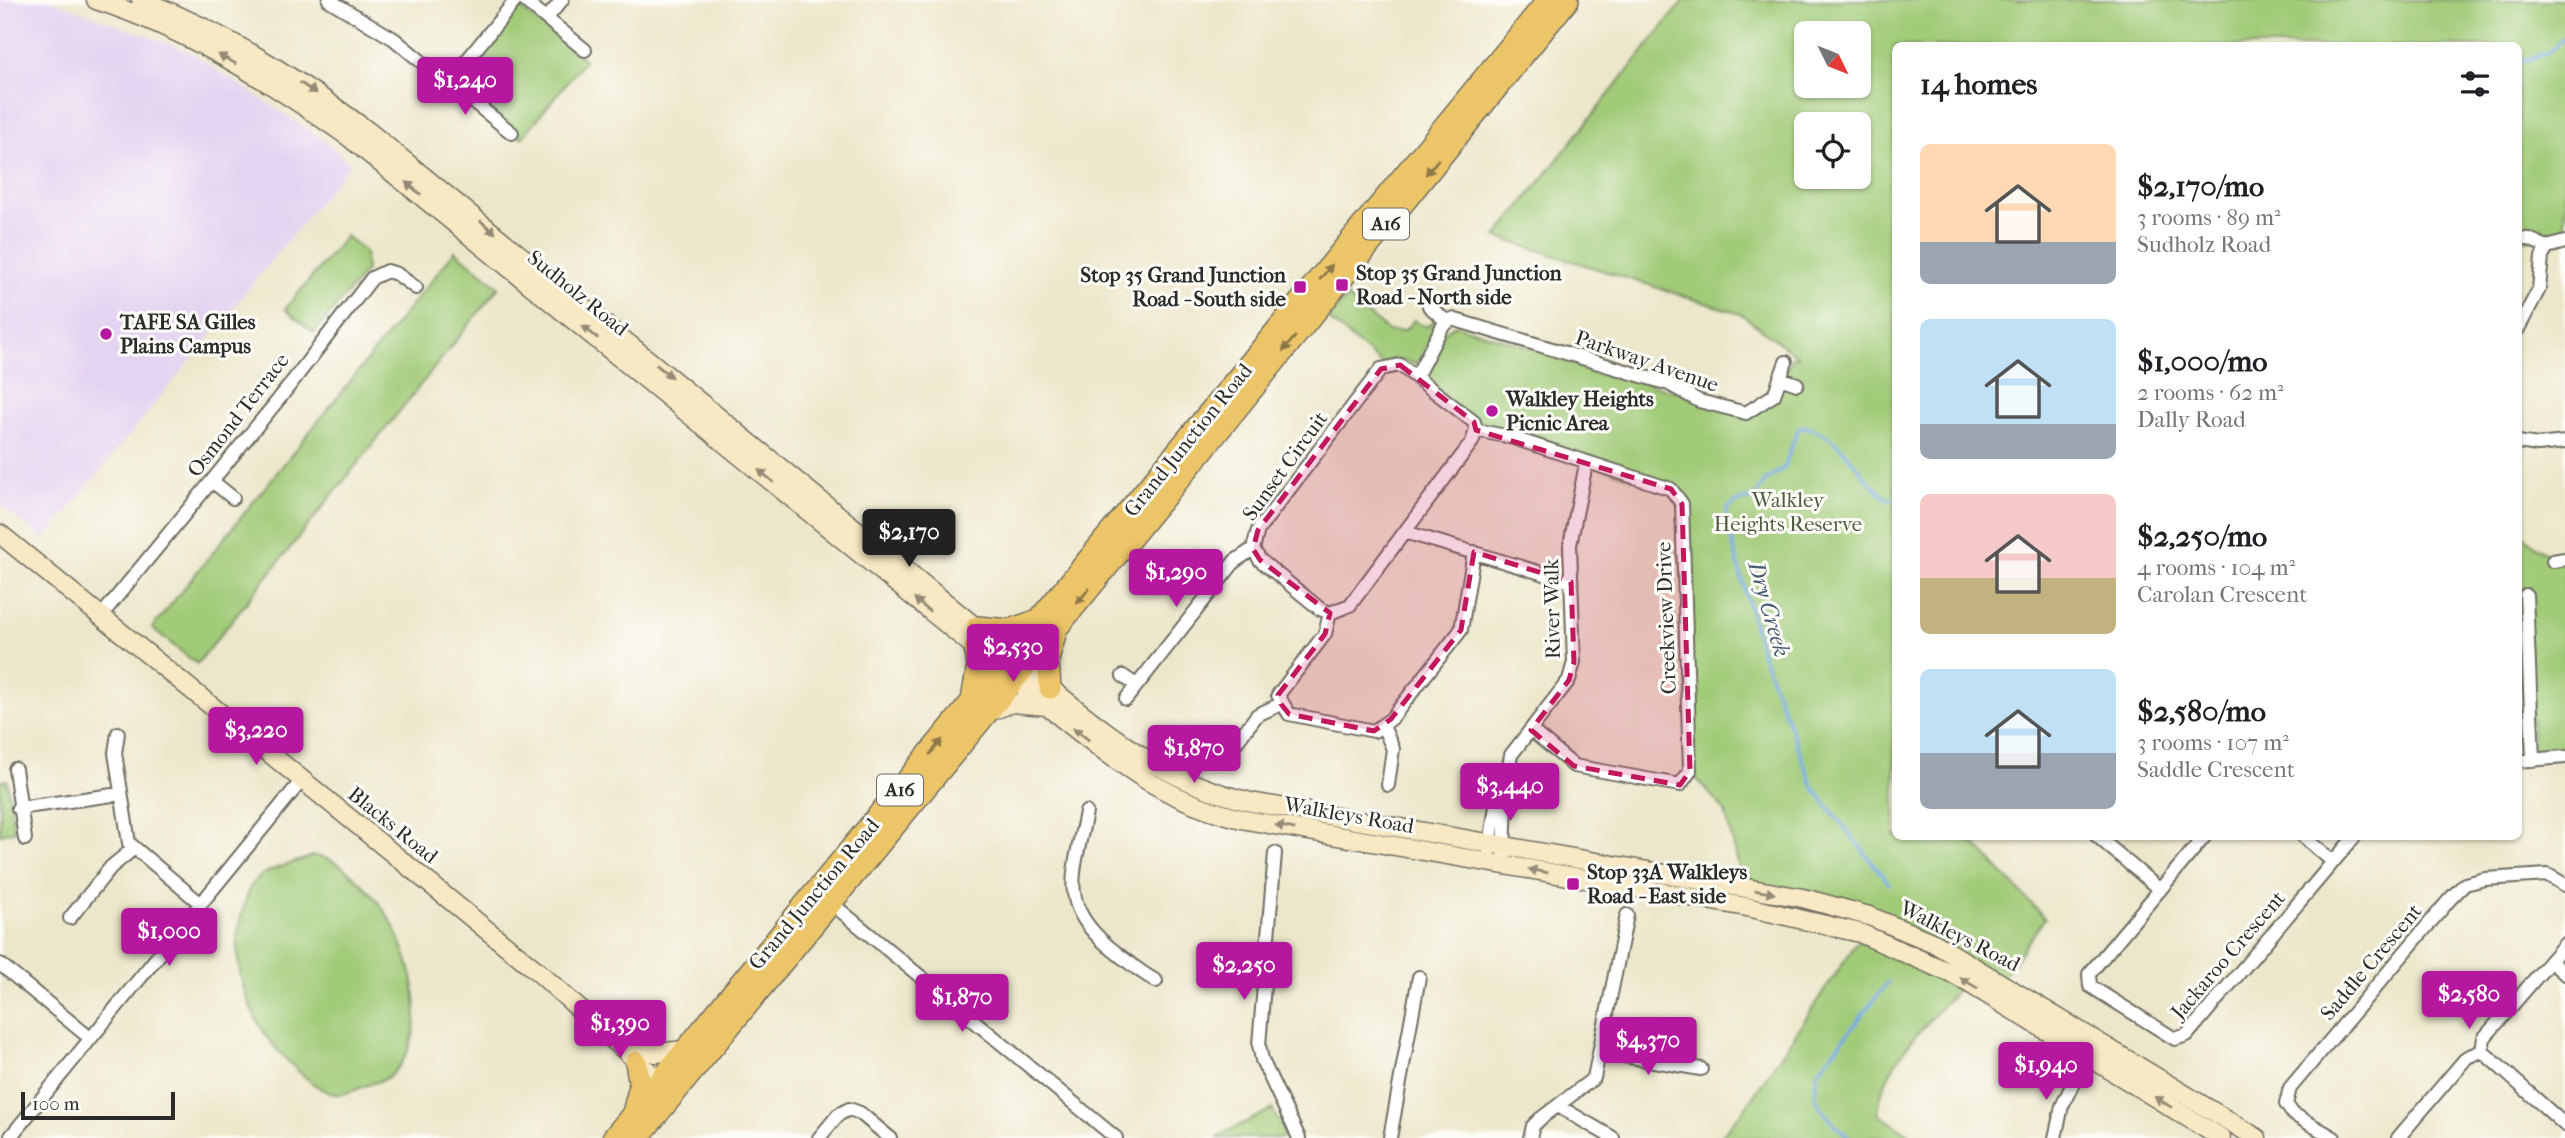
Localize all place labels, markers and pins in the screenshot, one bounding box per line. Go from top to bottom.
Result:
pin: $1,240 [408,58,522,117]
place label: Stop 35 Grand Junction Road - North side [1356,261,1562,309]
place label: Stop 35 Grand Junction Road - South side [1080,263,1287,311]
marker: Stop 35 Grand Junction Road - North side [1334,277,1350,293]
marker: Stop 35 Grand Junction Road - South side [1292,279,1308,295]
place label: TAFE SA Gilles Plains Campus [119,310,256,358]
marker: TAFE SA Gilles Plains Campus [98,326,114,342]
place label: Walkley Heights Picnic Area [1505,387,1654,435]
marker: Walkley Heights Picnic Area [1484,403,1500,419]
pin: $2,170 [852,510,966,569]
pin: $1,290 [1119,550,1233,609]
pin: $2,530 [956,624,1070,684]
pin: $3,220 [199,708,313,767]
pin: $1,870 [1137,726,1251,785]
pin: $3,440 [1453,764,1567,823]
place label: Stop 33A Walkleys Road - East side [1587,860,1748,908]
marker: Stop 33A Walkleys Road - East side [1565,876,1581,892]
pin: $1,000 [112,908,226,968]
pin: $2,250 [1187,942,1301,1002]
pin: $2,580 [2412,972,2526,1031]
pin: $1,870 [905,974,1019,1034]
pin: $1,390 [563,1000,677,1060]
pin: $4,370 [1591,1018,1705,1077]
pin: $1,940 [1989,1042,2103,1102]

